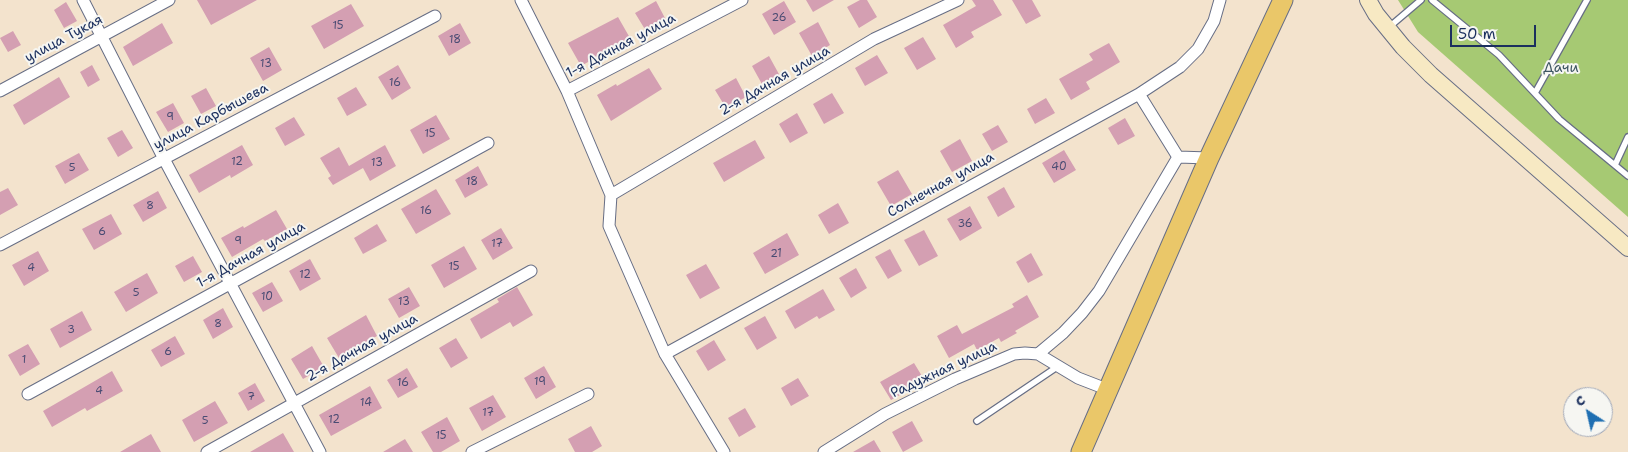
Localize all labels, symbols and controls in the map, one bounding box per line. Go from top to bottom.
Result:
street label: 1-я Дачная улица [563,10,679,82]
street label: улица Тукая [22,11,106,67]
house number: 26 [772,11,786,25]
scale bar [1453,15,1539,47]
house number: 15 [332,19,344,33]
text: 50 m [1458,24,1496,44]
house number: 18 [449,33,461,47]
street label: 2-я Дачная улица [717,43,833,119]
house number: 13 [260,57,272,71]
park label: Дачи [1543,60,1579,76]
house number: 16 [389,76,401,90]
street label: улица Карбышева [151,80,271,154]
house number: 9 [166,110,174,124]
house number: 15 [424,127,436,141]
street label: Солнечная улица [885,149,997,221]
house number: 12 [231,155,243,169]
house number: 13 [371,156,383,170]
house number: 40 [1051,160,1067,174]
house number: 5 [69,161,75,175]
house number: 18 [466,175,478,189]
house number: 8 [146,199,154,213]
house number: 16 [420,204,432,218]
house number: 36 [957,217,973,231]
street label: 1-я Дачная улица [194,218,308,292]
house number: 6 [98,225,106,239]
house number: 9 [234,234,242,248]
house number: 17 [491,237,503,251]
house number: 21 [770,247,782,261]
house number: 15 [448,260,460,274]
house number: 4 [27,261,35,275]
house number: 12 [299,268,311,282]
house number: 5 [133,286,139,300]
house number: 10 [261,290,273,304]
house number: 13 [398,295,410,309]
street label: 2-я Дачная улица [303,310,421,386]
house number: 8 [214,317,222,331]
house number: 3 [67,323,75,337]
street label: Радужная улица [888,338,1000,402]
house number: 6 [164,345,172,359]
house number: 1 [22,353,26,367]
house number: 19 [534,375,546,389]
house number: 16 [397,376,409,390]
house number: 4 [95,384,103,398]
north arrow [1563,387,1613,437]
house number: 7 [247,390,255,404]
text: С [1571,391,1589,410]
house number: 14 [360,396,372,410]
house number: 17 [482,406,494,420]
house number: 12 [328,413,340,427]
house number: 5 [202,414,208,428]
house number: 15 [435,429,447,443]

